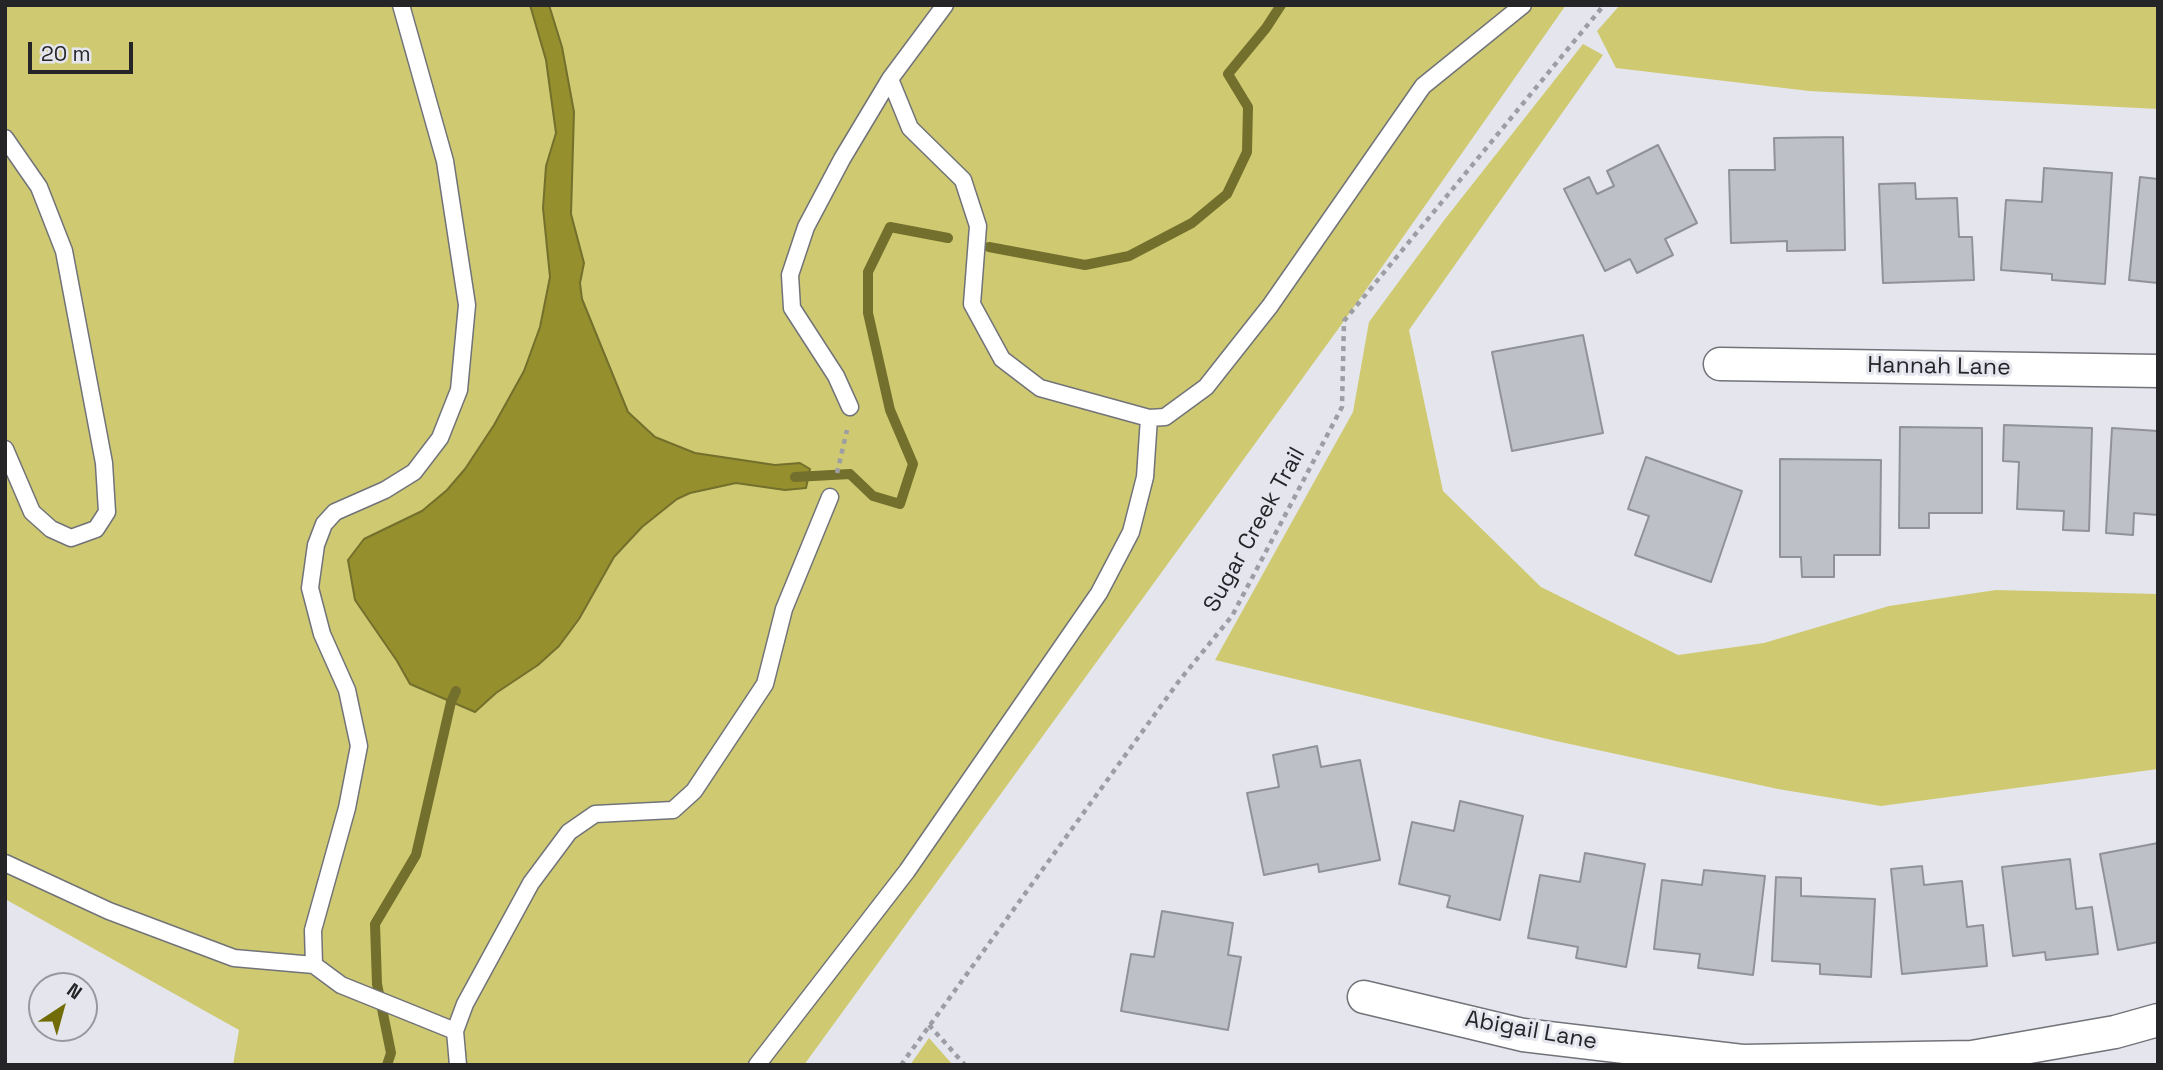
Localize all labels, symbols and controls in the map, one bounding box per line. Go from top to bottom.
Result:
scale bar [32,28,136,72]
text: 20 m [41,40,91,67]
street label: Hannah Lane [1867,352,2011,382]
street label: Sugar Creek Trail [1198,443,1312,617]
north arrow [28,972,98,1042]
text: N [62,977,87,1005]
street label: Abigail Lane [1463,1006,1599,1056]

